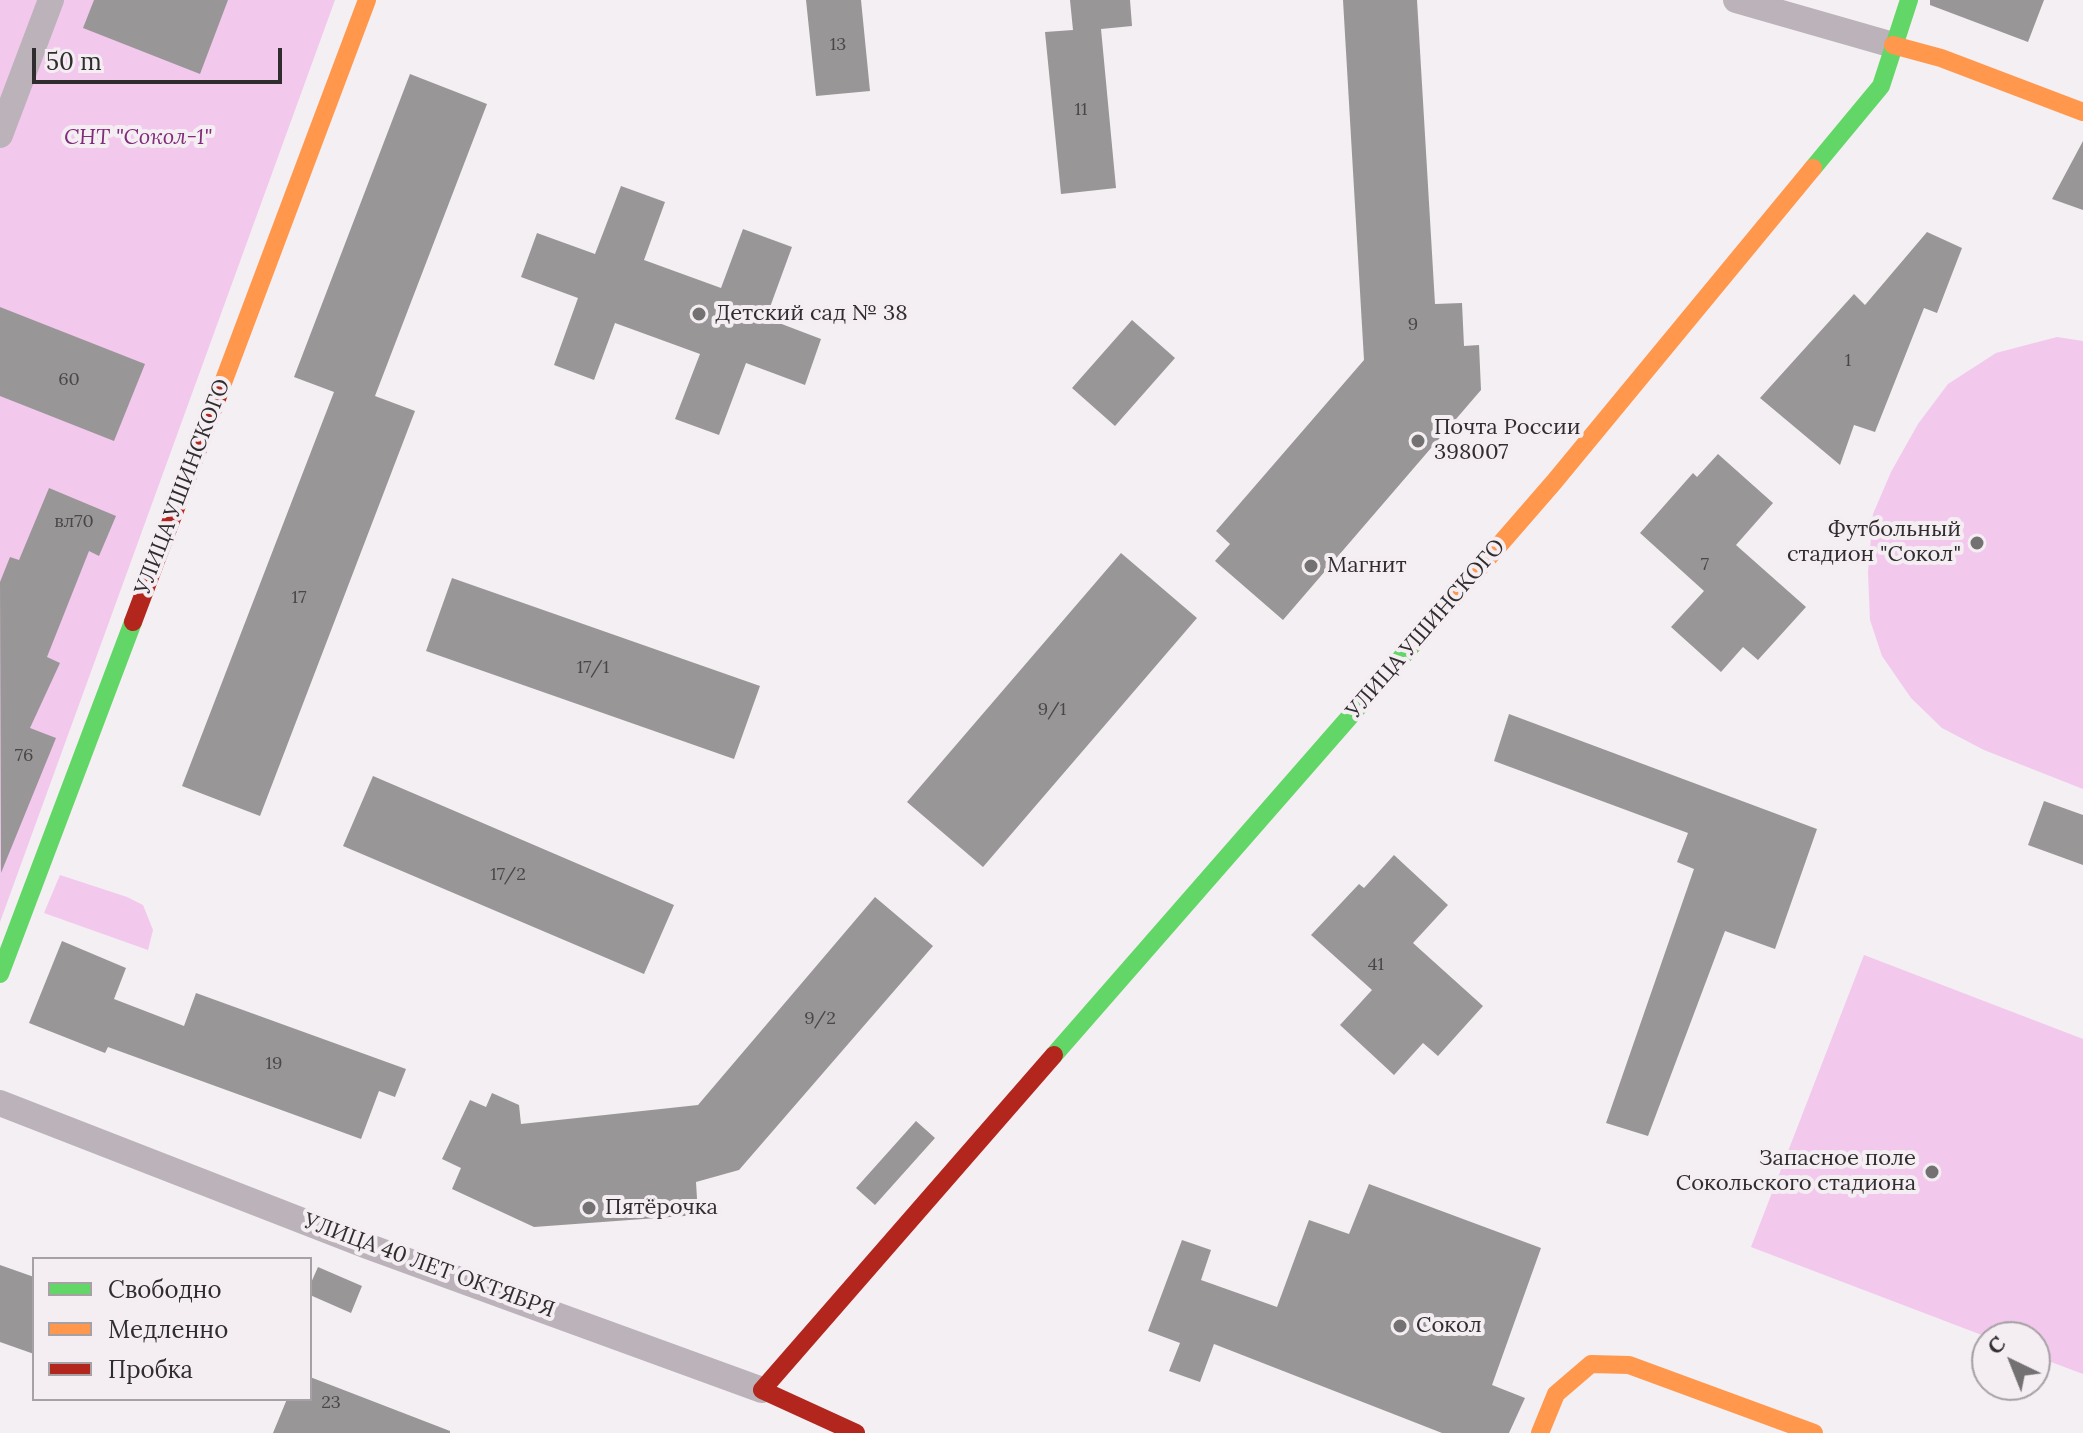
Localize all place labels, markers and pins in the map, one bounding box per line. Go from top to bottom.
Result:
place label: Детский сад № 38 [715,301,908,327]
marker: Детский сад № 38 [690,305,708,323]
place label: Почта России 398007 [1434,415,1581,466]
marker: Почта России 398007 [1409,432,1427,450]
place label: Футбольный стадион "Сокол" [1787,517,1961,568]
marker: Футбольный стадион "Сокол" [1968,534,1986,552]
place label: Магнит [1327,553,1407,579]
marker: Магнит [1302,557,1320,575]
place label: Запасное поле Сокольского стадиона [1676,1146,1916,1198]
marker: Запасное поле Сокольского стадиона [1923,1163,1941,1181]
place label: Пятёрочка [605,1195,718,1221]
marker: Пятёрочка [580,1199,598,1217]
place label: Сокол [1416,1313,1482,1339]
marker: Сокол [1391,1317,1409,1335]

